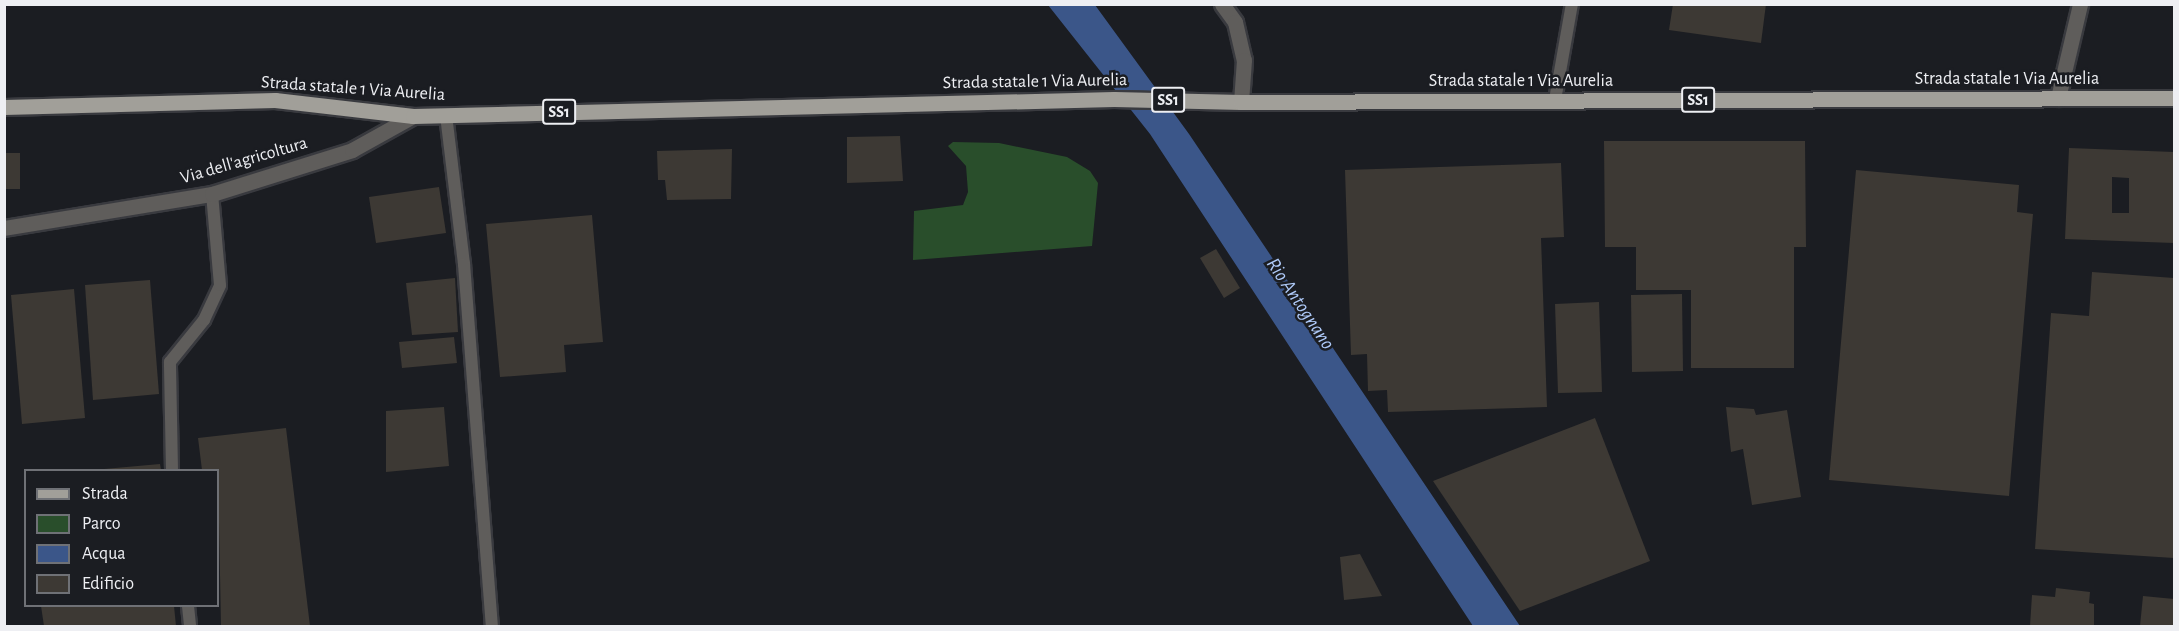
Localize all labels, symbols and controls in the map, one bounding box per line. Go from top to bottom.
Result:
street label: Strada statale 1 Via Aurelia [1915,68,2099,90]
street label: Strada statale 1 Via Aurelia [943,70,1127,94]
street label: Strada statale 1 Via Aurelia [1429,70,1613,92]
street label: Strada statale 1 Via Aurelia [260,72,446,106]
road number: SS1 [1150,87,1186,113]
road number: SS1 [1680,87,1716,113]
road number: SS1 [541,99,577,125]
street label: Via dell'agricoltura [178,133,310,189]
water label: Rio Antognano [1261,254,1339,354]
legend [24,469,219,607]
text: Strada [82,485,128,503]
text: Parco [82,515,121,533]
text: Acqua [82,545,126,563]
text: Edificio [82,575,134,593]

